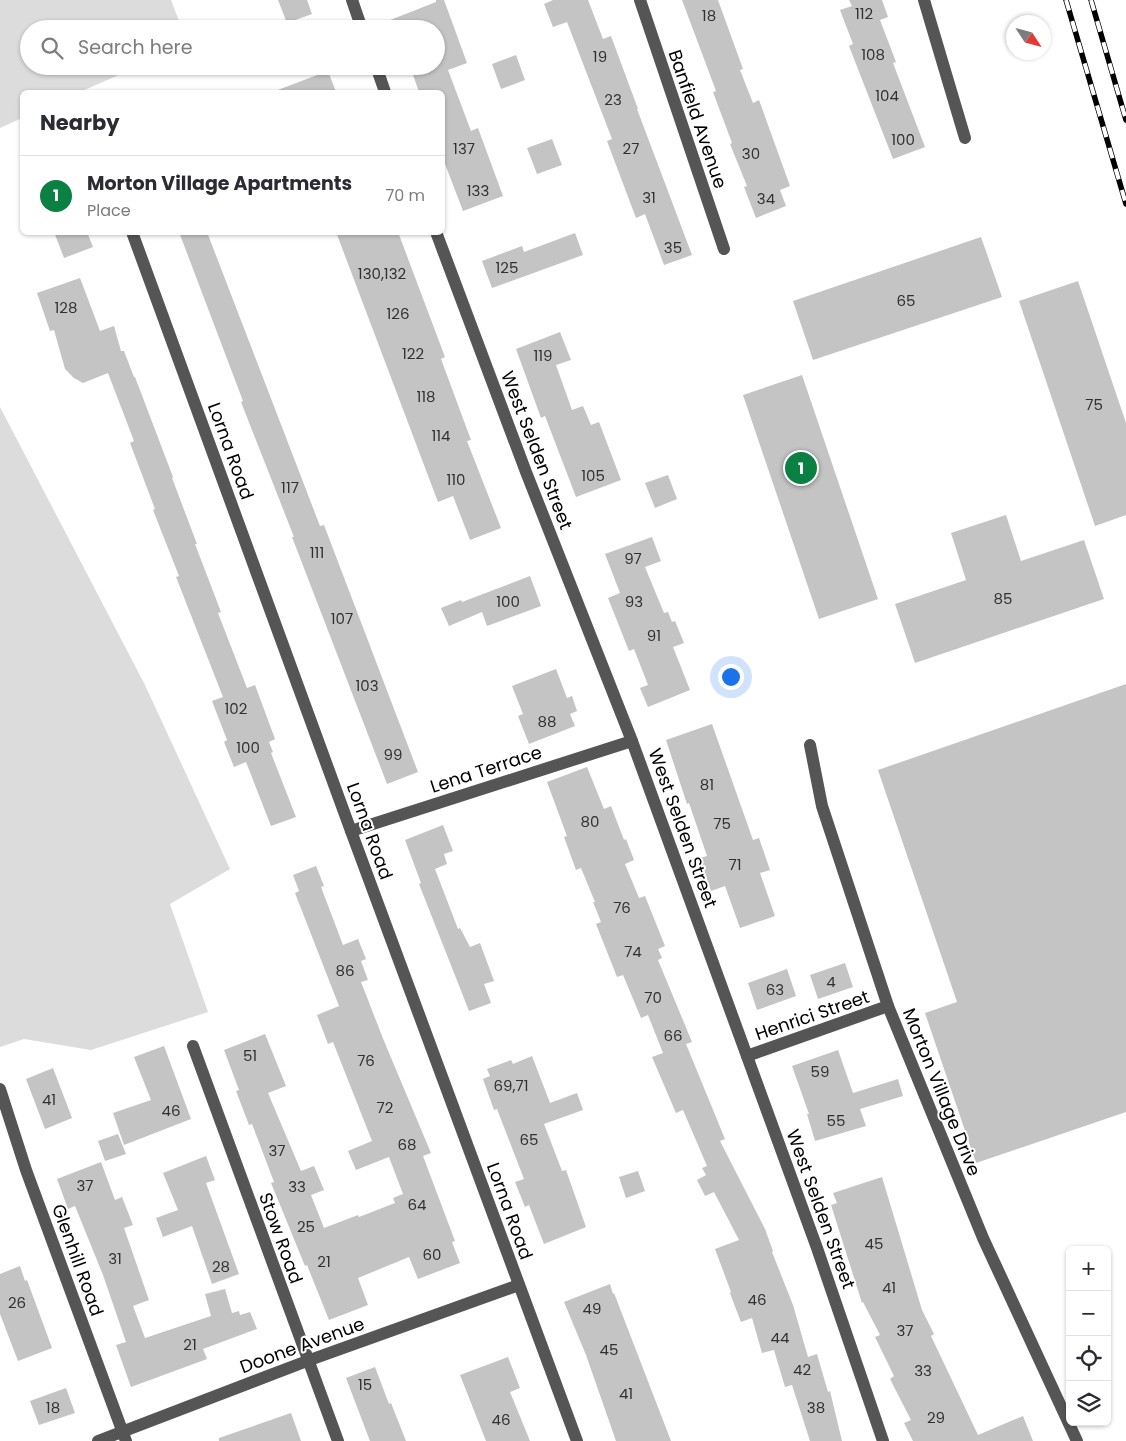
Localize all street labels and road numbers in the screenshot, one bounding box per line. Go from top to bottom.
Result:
street label: Banfield Avenue [663,46,733,192]
street label: West Selden Street [495,367,579,533]
street label: Lorna Road [202,399,260,503]
street label: Lena Terrace [427,739,545,799]
street label: West Selden Street [643,745,723,911]
street label: Lorna Road [341,779,399,883]
street label: Henrici Street [752,984,872,1046]
street label: Morton Village Drive [897,1004,987,1180]
street label: West Selden Street [781,1126,861,1292]
street label: Lorna Road [481,1159,539,1263]
street label: Stow Road [253,1189,309,1287]
street label: Glenhill Road [46,1201,110,1319]
street label: Doone Avenue [236,1311,368,1379]

